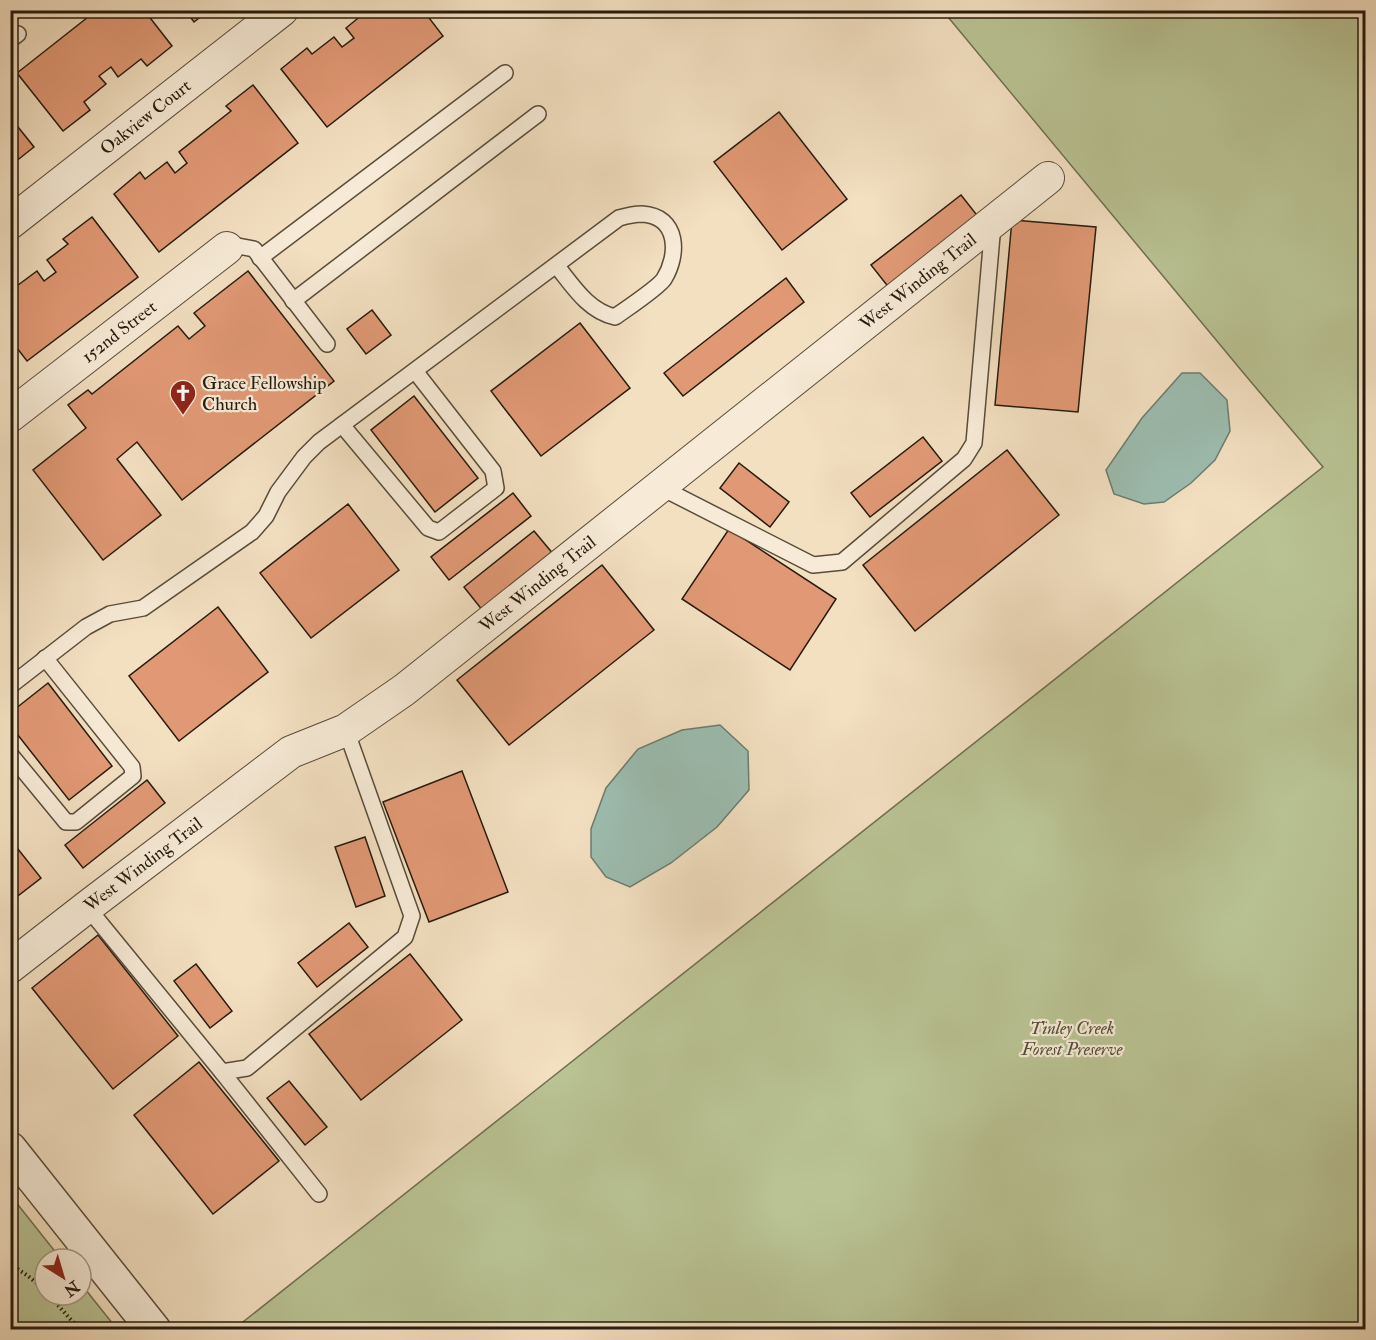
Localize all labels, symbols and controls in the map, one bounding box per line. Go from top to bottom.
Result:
street label: Oakview Court [95,74,196,160]
street label: West Winding Trail [854,228,981,336]
street label: 152nd Street [77,295,161,368]
place label: Grace Fellowship Church [202,372,326,416]
church icon: Grace Fellowship Church [168,378,198,416]
street label: West Winding Trail [474,530,601,638]
street label: West Winding Trail [78,812,207,917]
park label: Tinley Creek Forest Preserve [1021,1017,1123,1061]
north arrow [33,1247,93,1307]
text: N [59,1275,84,1301]

